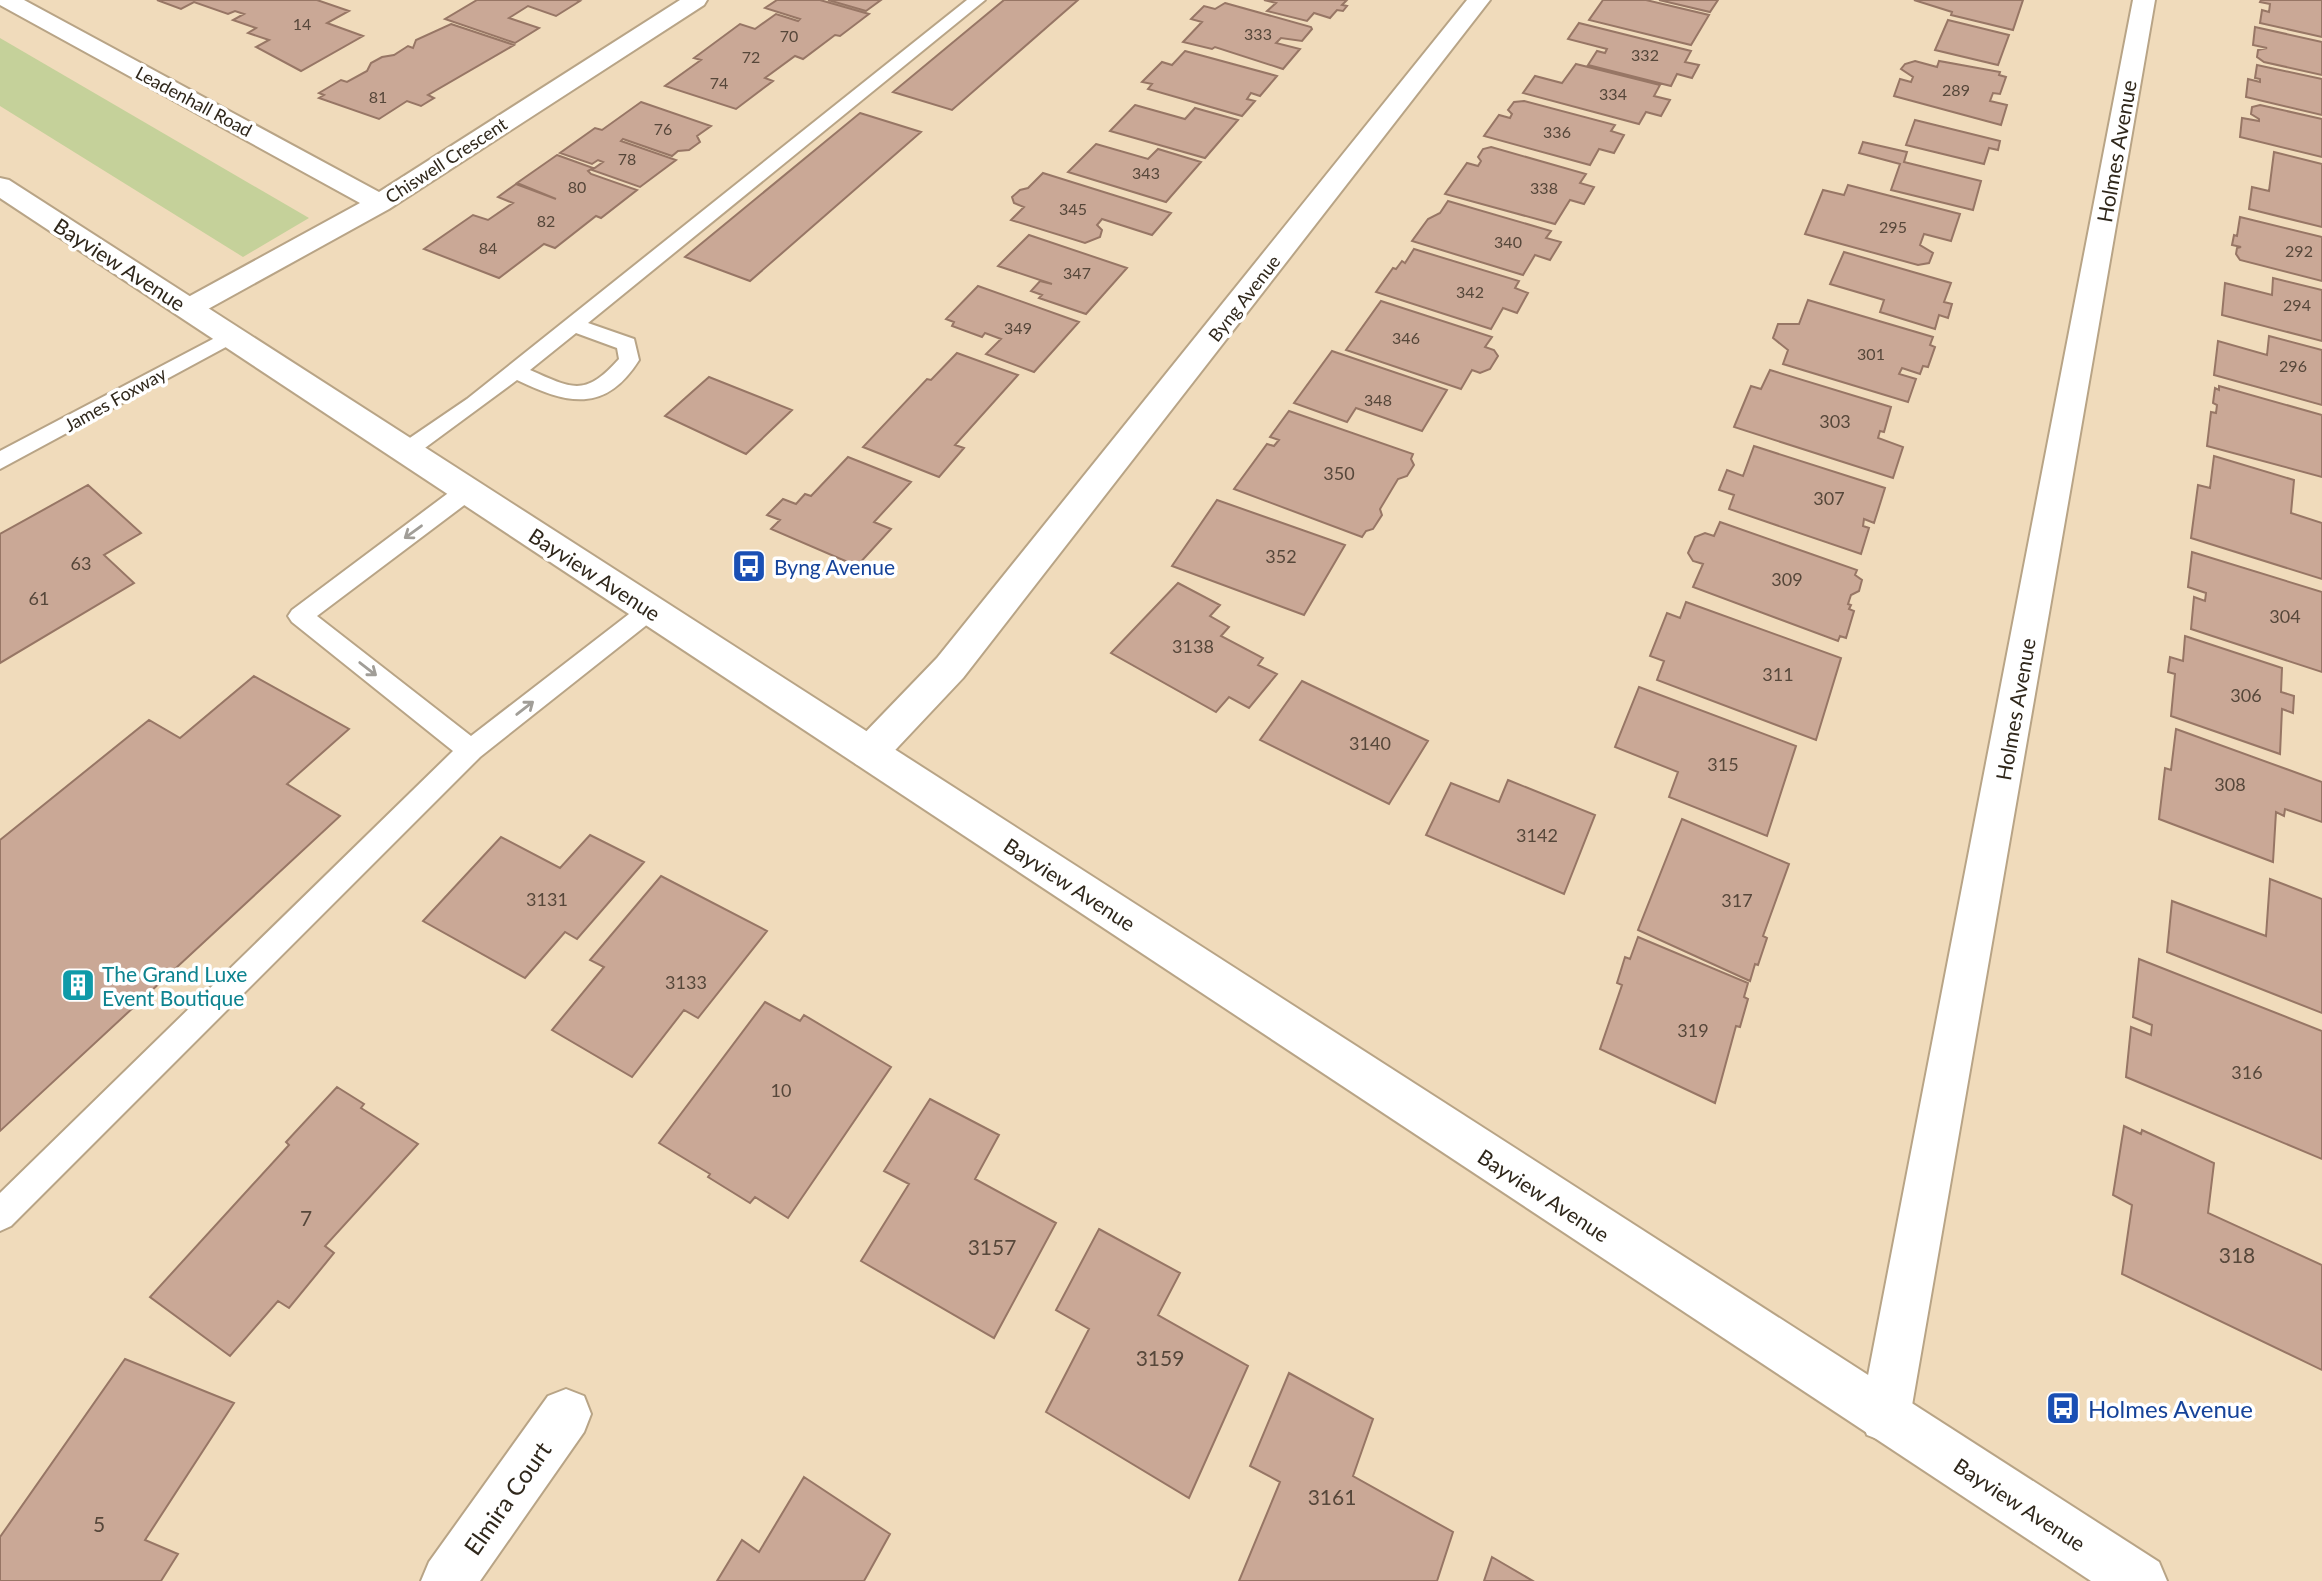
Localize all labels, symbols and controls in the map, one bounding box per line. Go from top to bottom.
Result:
house number: 14 [293,14,311,33]
house number: 333 [1244,24,1272,43]
house number: 70 [780,26,798,45]
house number: 332 [1631,45,1659,64]
house number: 72 [742,47,760,66]
street label: Leadenhall Road [132,61,256,141]
house number: 74 [710,73,728,92]
street label: Holmes Avenue [2091,78,2141,224]
house number: 289 [1942,80,1970,99]
house number: 334 [1599,84,1627,103]
house number: 81 [369,87,387,106]
street label: Chiswell Crescent [381,112,511,208]
house number: 76 [654,119,672,138]
house number: 336 [1543,122,1571,141]
house number: 78 [618,149,636,168]
house number: 343 [1132,163,1160,182]
house number: 80 [568,177,586,196]
house number: 338 [1530,178,1558,197]
house number: 345 [1059,199,1087,218]
house number: 82 [537,211,555,230]
street label: Bayview Avenue [50,212,190,316]
house number: 295 [1879,217,1907,236]
house number: 340 [1494,232,1522,251]
house number: 84 [479,238,497,257]
house number: 292 [2285,241,2313,260]
street label: Byng Avenue [1203,250,1285,346]
house number: 347 [1063,263,1091,282]
house number: 342 [1456,282,1484,301]
house number: 294 [2283,295,2311,314]
house number: 349 [1004,318,1032,337]
house number: 346 [1392,328,1420,347]
house number: 301 [1857,344,1885,363]
house number: 296 [2279,356,2307,375]
street label: James Foxway [60,362,170,436]
house number: 348 [1364,390,1392,409]
house number: 303 [1819,410,1851,432]
house number: 350 [1323,462,1355,484]
house number: 307 [1813,487,1845,509]
street label: Bayview Avenue [525,522,665,626]
one-way arrow [404,524,422,539]
house number: 352 [1265,545,1297,567]
bus stop icon: Byng Avenue [730,547,768,585]
house number: 63 [71,552,91,574]
place label: Byng Avenue [774,554,895,579]
house number: 309 [1771,568,1803,590]
house number: 61 [29,587,49,609]
house number: 304 [2269,605,2301,627]
house number: 3138 [1172,635,1214,657]
street label: Holmes Avenue [1990,636,2040,782]
one-way arrow [359,662,377,677]
house number: 311 [1762,663,1794,685]
house number: 306 [2230,684,2262,706]
one-way arrow [515,700,533,715]
house number: 3140 [1349,732,1391,754]
house number: 315 [1707,753,1739,775]
house number: 308 [2214,773,2246,795]
house number: 3142 [1516,824,1558,846]
street label: Bayview Avenue [1000,832,1140,936]
house number: 3131 [526,888,568,910]
house number: 317 [1721,889,1753,911]
place label: The Grand Luxe Event Boutique [102,961,247,1010]
building icon: The Grand Luxe Event Boutique [59,966,97,1004]
house number: 3133 [665,971,707,993]
house number: 319 [1677,1019,1709,1041]
house number: 316 [2231,1061,2263,1083]
house number: 10 [771,1079,791,1101]
street label: Bayview Avenue [1474,1143,1614,1247]
house number: 7 [300,1205,312,1230]
house number: 3157 [968,1234,1016,1259]
house number: 318 [2219,1242,2255,1267]
house number: 3159 [1136,1345,1184,1370]
bus stop icon: Holmes Avenue [2044,1389,2082,1427]
place label: Holmes Avenue [2088,1394,2253,1423]
street label: Elmira Court [457,1435,557,1560]
street label: Bayview Avenue [1950,1452,2090,1556]
house number: 3161 [1308,1484,1356,1509]
house number: 5 [93,1511,105,1536]

